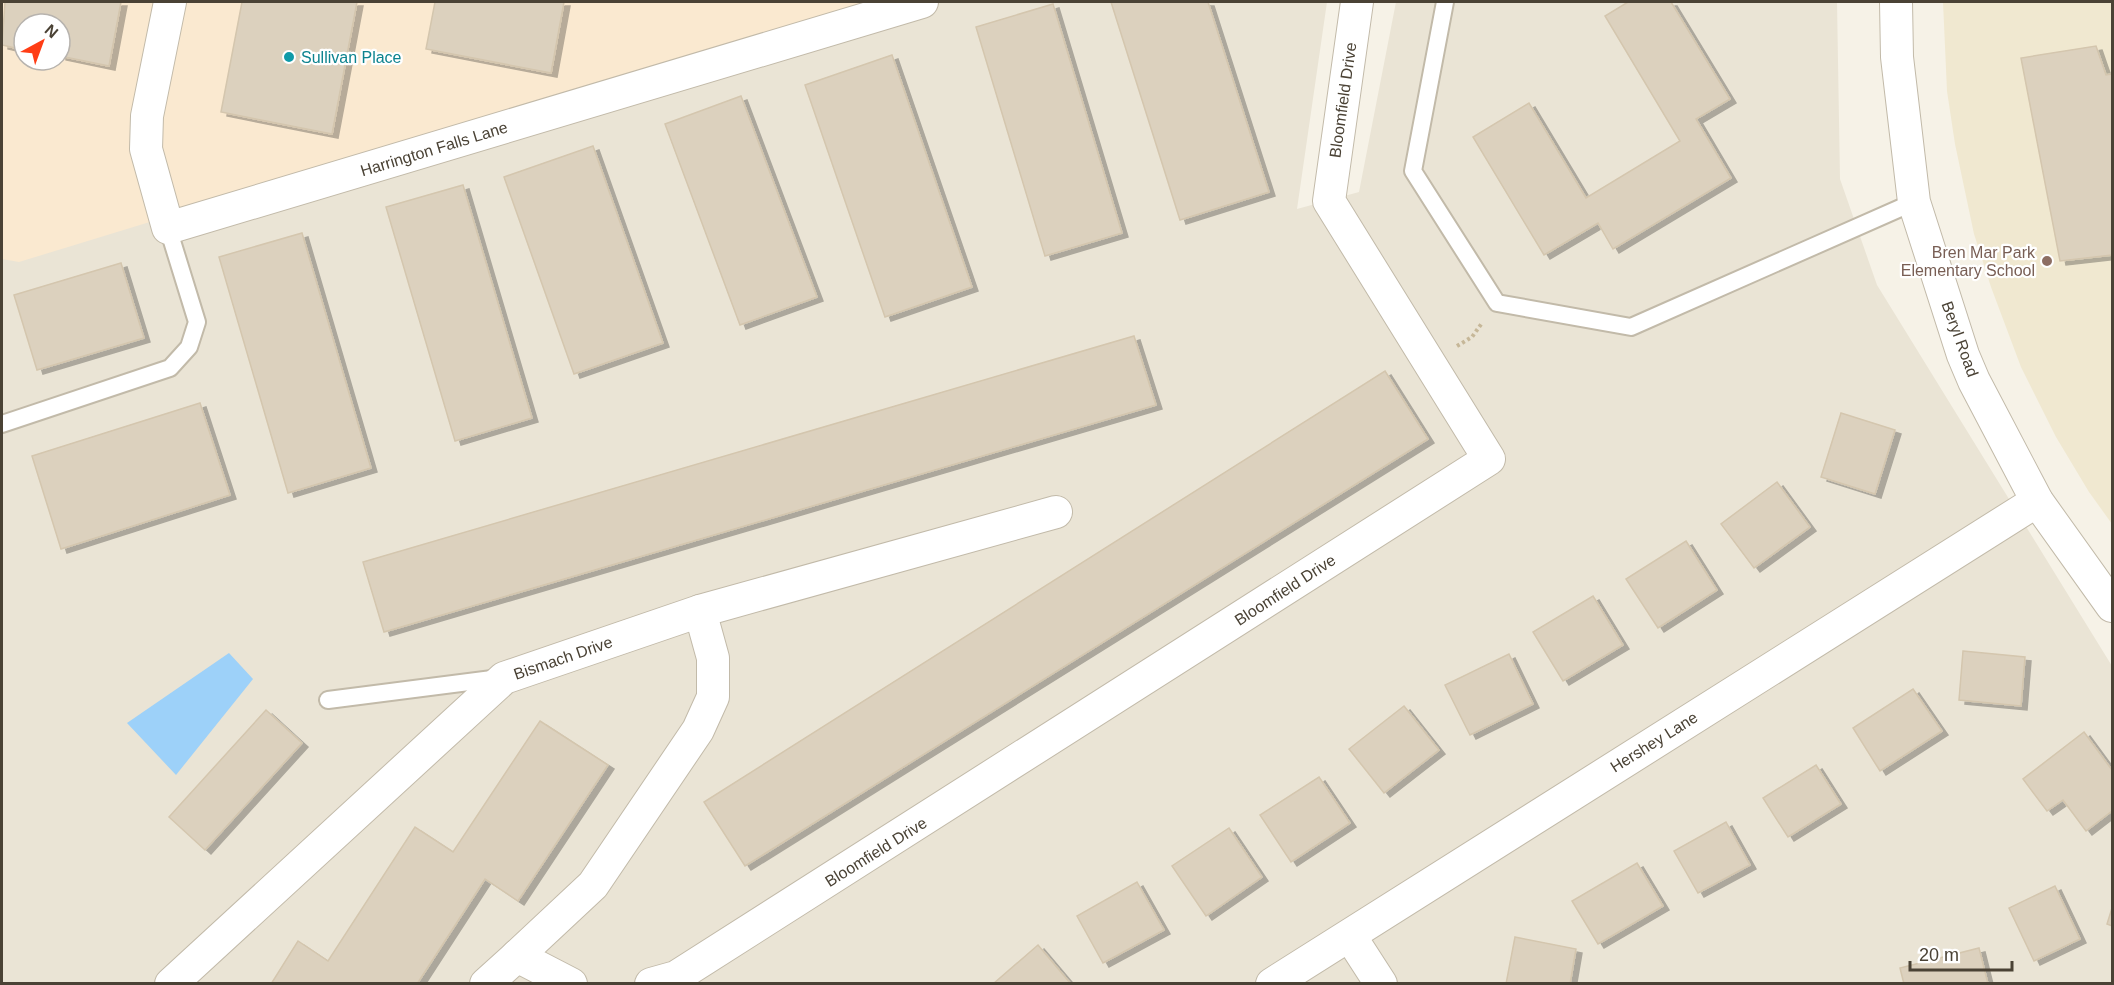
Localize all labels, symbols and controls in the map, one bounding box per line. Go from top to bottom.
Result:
north arrow [12,12,72,72]
text: N [42,21,61,41]
street label: Bloomfield Drive [1326,41,1360,159]
place label: Sullivan Place [301,49,402,66]
marker: Sullivan Place [282,50,296,64]
street label: Harrington Falls Lane [358,118,510,179]
place label: Bren Mar Park Elementary School [1901,244,2036,279]
marker: Bren Mar Park Elementary School [2040,254,2054,268]
street label: Beryl Road [1938,299,1982,379]
street label: Bloomfield Drive [1232,551,1339,629]
street label: Bismach Drive [511,633,615,683]
street label: Hershey Lane [1607,708,1701,776]
street label: Bloomfield Drive [822,814,930,890]
scale bar [1910,934,2012,972]
text: 20 m [1919,945,1959,965]

